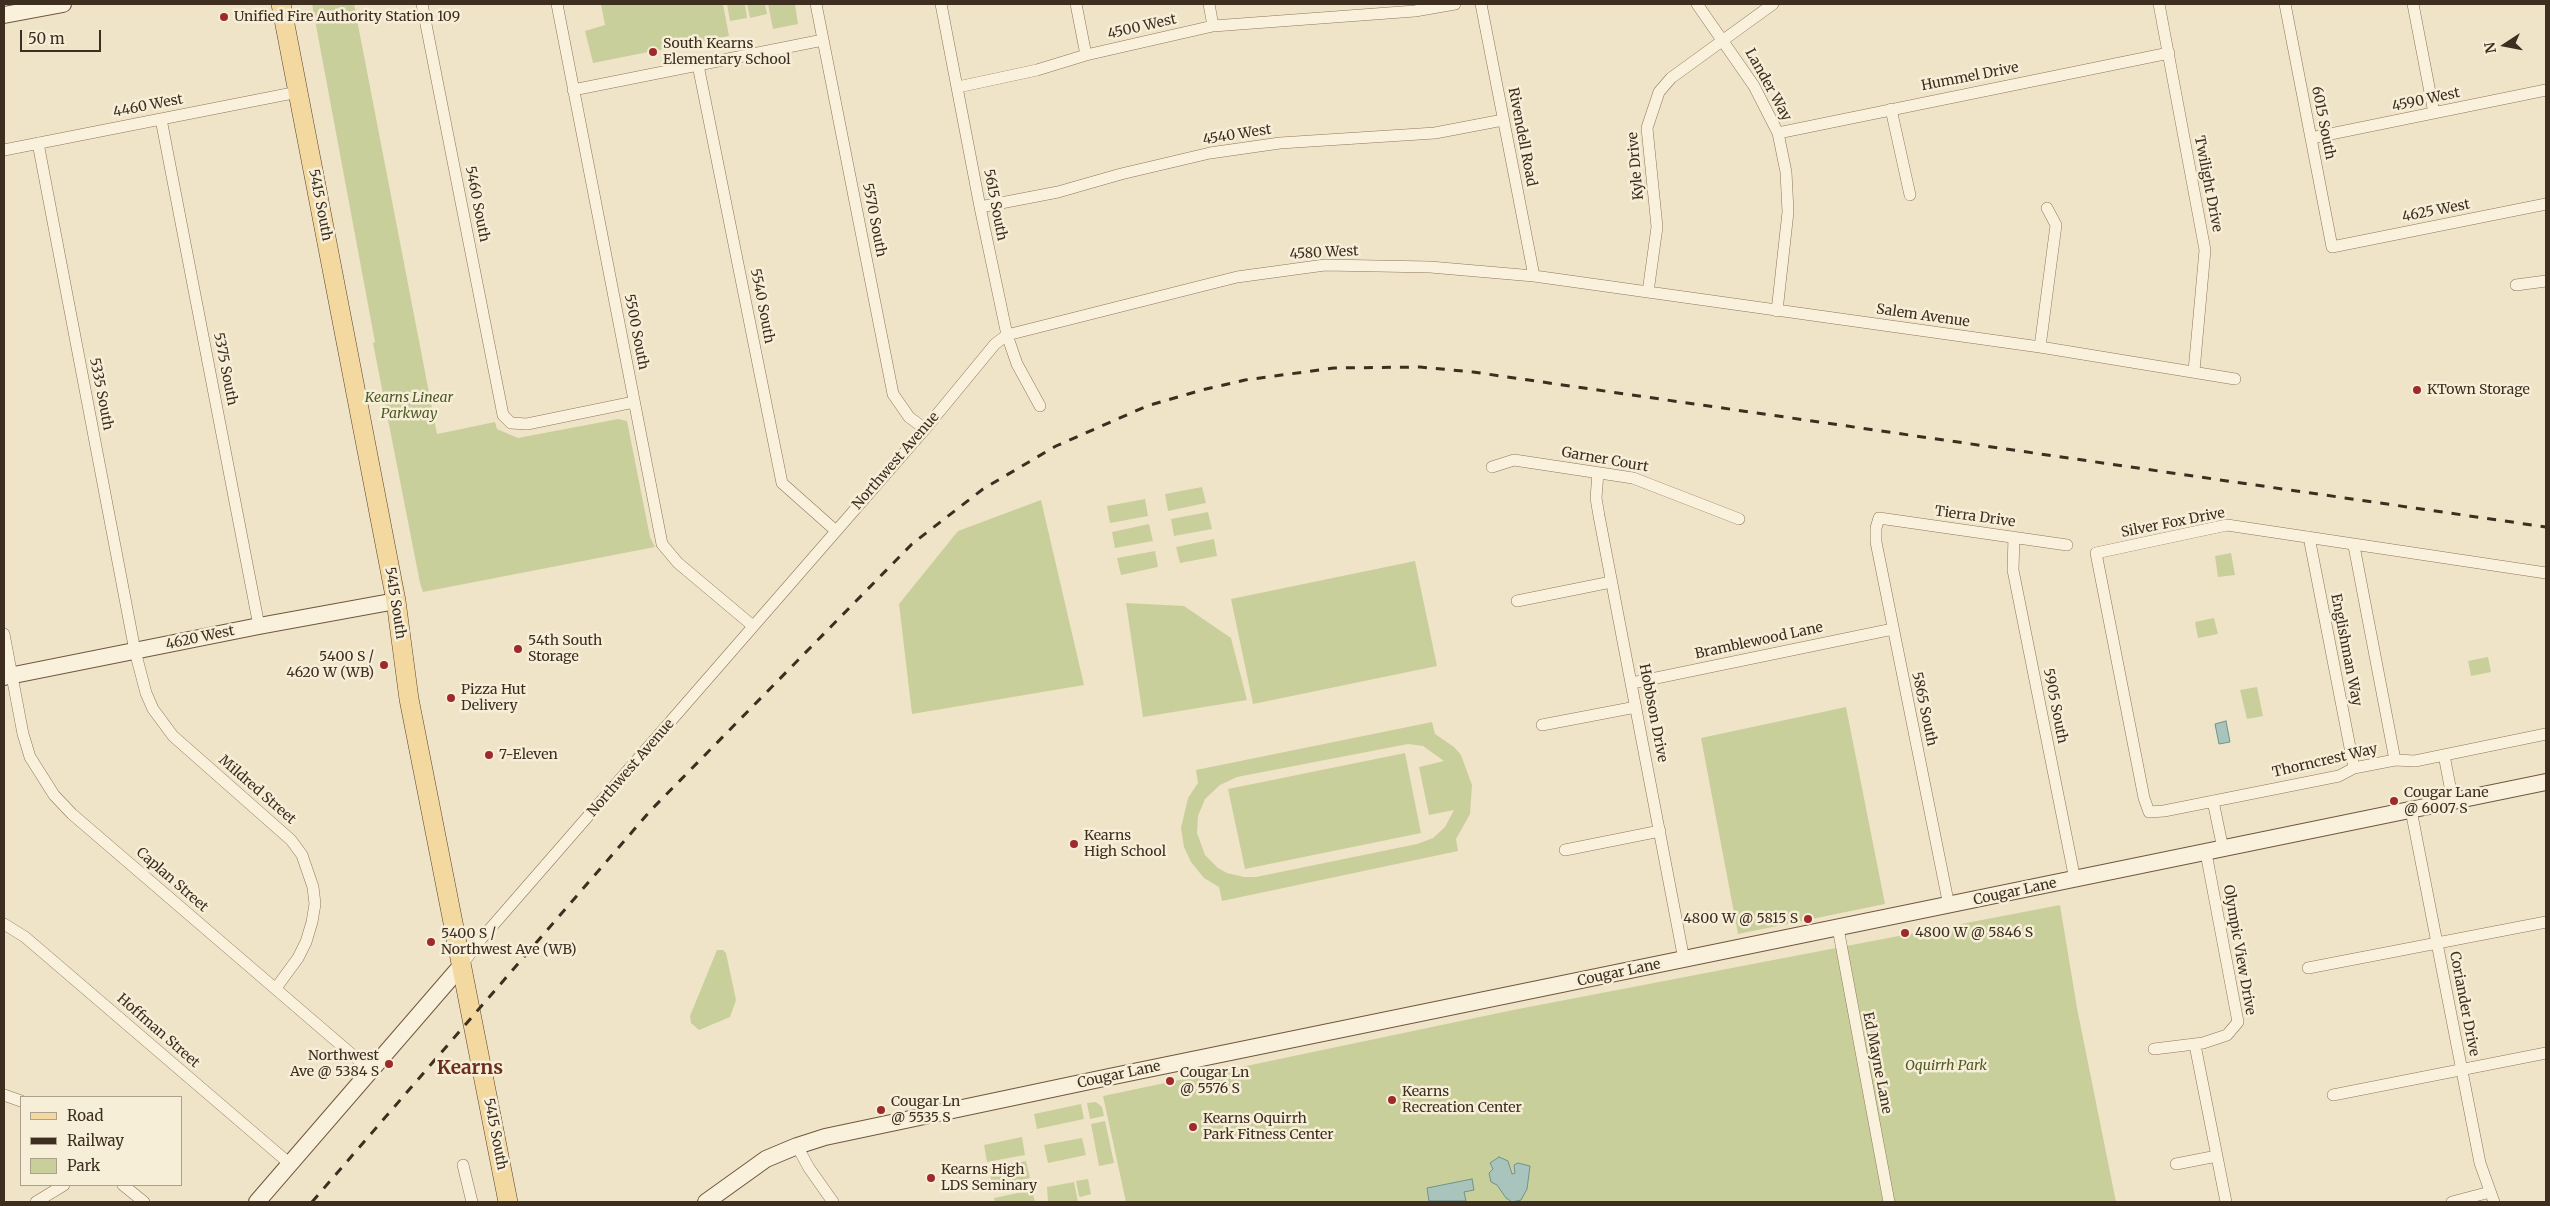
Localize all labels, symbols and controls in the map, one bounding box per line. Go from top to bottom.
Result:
place label: Unified Fire Authority Station 109 [234,9,460,25]
marker: Unified Fire Authority Station 109 [218,11,230,23]
street label: 4500 West [1106,11,1178,43]
scale bar [22,20,104,52]
north arrow [2480,20,2530,70]
text: 50 m [28,29,65,48]
place label: South Kearns Elementary School [663,36,791,68]
text: N [2480,41,2500,55]
marker: South Kearns Elementary School [647,46,659,58]
street label: Lander Way [1741,46,1795,124]
street label: Hummel Drive [1920,59,2020,95]
street label: 6015 South [2308,85,2338,161]
street label: 4590 West [2390,85,2462,115]
street label: Rivendell Road [1504,86,1540,188]
street label: 4460 West [112,91,184,121]
street label: 4540 West [1202,121,1272,149]
street label: Kyle Drive [1625,131,1647,201]
street label: Twilight Drive [2190,134,2226,234]
street label: 5460 South [461,165,493,243]
street label: 5415 South [305,168,335,242]
street label: 5615 South [980,168,1010,242]
street label: 5570 South [859,182,889,258]
street label: 4625 West [2401,196,2471,226]
street label: 4580 West [1289,243,1359,263]
street label: 5540 South [747,267,777,345]
street label: 5500 South [620,293,652,371]
street label: Salem Avenue [1875,301,1971,331]
street label: 5375 South [210,331,240,407]
street label: 5335 South [86,356,116,432]
place label: KTown Storage [2427,382,2530,398]
marker: KTown Storage [2411,384,2423,396]
park label: Kearns Linear Parkway [365,390,453,422]
street label: Northwest Avenue [849,409,943,513]
street label: Garner Court [1560,444,1650,476]
street label: Tierra Drive [1934,503,2016,531]
street label: Silver Fox Drive [2120,505,2226,541]
street label: 5415 South [381,566,409,640]
street label: Englishman Way [2327,592,2365,708]
street label: Bramblewood Lane [1693,619,1825,663]
street label: 4620 West [164,623,236,653]
place label: 54th South Storage [528,633,602,666]
marker: 54th South Storage [512,643,524,655]
place label: 5400 S / 4620 W (WB) [286,649,374,682]
marker: 5400 S / 4620 W (WB) [378,659,390,671]
street label: Hobbson Drive [1635,662,1671,764]
street label: 5905 South [2039,667,2071,745]
street label: 5865 South [1908,670,1940,748]
place label: Pizza Hut Delivery [461,682,526,714]
marker: Pizza Hut Delivery [445,692,457,704]
street label: Northwest Avenue [584,716,678,820]
street label: Thorncrest Way [2271,741,2379,781]
place label: 7-Eleven [499,747,558,763]
marker: 7-Eleven [483,749,495,761]
street label: Mildred Street [215,752,299,828]
place label: Cougar Lane @ 6007 S [2404,785,2488,818]
marker: Cougar Lane @ 6007 S [2388,795,2400,807]
place label: Kearns High School [1084,828,1166,860]
marker: Kearns High School [1068,838,1080,850]
street label: Caplan Street [133,844,211,916]
street label: Cougar Lane [1972,875,2058,909]
street label: Olympic View Drive [2219,884,2259,1016]
place label: 4800 W @ 5815 S [1683,911,1798,927]
marker: 4800 W @ 5815 S [1802,913,1814,925]
place label: 4800 W @ 5846 S [1915,925,2033,941]
place label: 5400 S / Northwest Ave (WB) [441,926,577,959]
marker: 4800 W @ 5846 S [1899,927,1911,939]
marker: 5400 S / Northwest Ave (WB) [425,936,437,948]
street label: Coriander Drive [2446,950,2482,1058]
street label: Cougar Lane [1576,956,1662,990]
street label: Hoffman Street [113,991,203,1071]
street label: Ed Mayne Lane [1859,1011,1895,1115]
place label: Northwest Ave @ 5384 S [290,1048,379,1080]
marker: Northwest Ave @ 5384 S [383,1058,395,1070]
district label: Kearns [437,1058,503,1080]
street label: Cougar Lane [1076,1058,1162,1092]
park label: Oquirrh Park [1905,1058,1987,1074]
place label: Cougar Ln @ 5576 S [1180,1065,1249,1098]
marker: Cougar Ln @ 5576 S [1164,1075,1176,1087]
place label: Kearns Recreation Center [1402,1084,1522,1116]
place label: Cougar Ln @ 5535 S [891,1094,960,1126]
marker: Kearns Recreation Center [1386,1094,1398,1106]
legend [20,1096,182,1186]
street label: 5415 South [480,1097,510,1171]
marker: Cougar Ln @ 5535 S [875,1104,887,1116]
text: Road [67,1106,103,1125]
place label: Kearns Oquirrh Park Fitness Center [1203,1111,1334,1144]
marker: Kearns Oquirrh Park Fitness Center [1187,1121,1199,1133]
text: Railway [67,1131,124,1150]
text: Park [67,1156,100,1175]
place label: Kearns High LDS Seminary [941,1162,1037,1194]
marker: Kearns High LDS Seminary [925,1172,937,1184]

